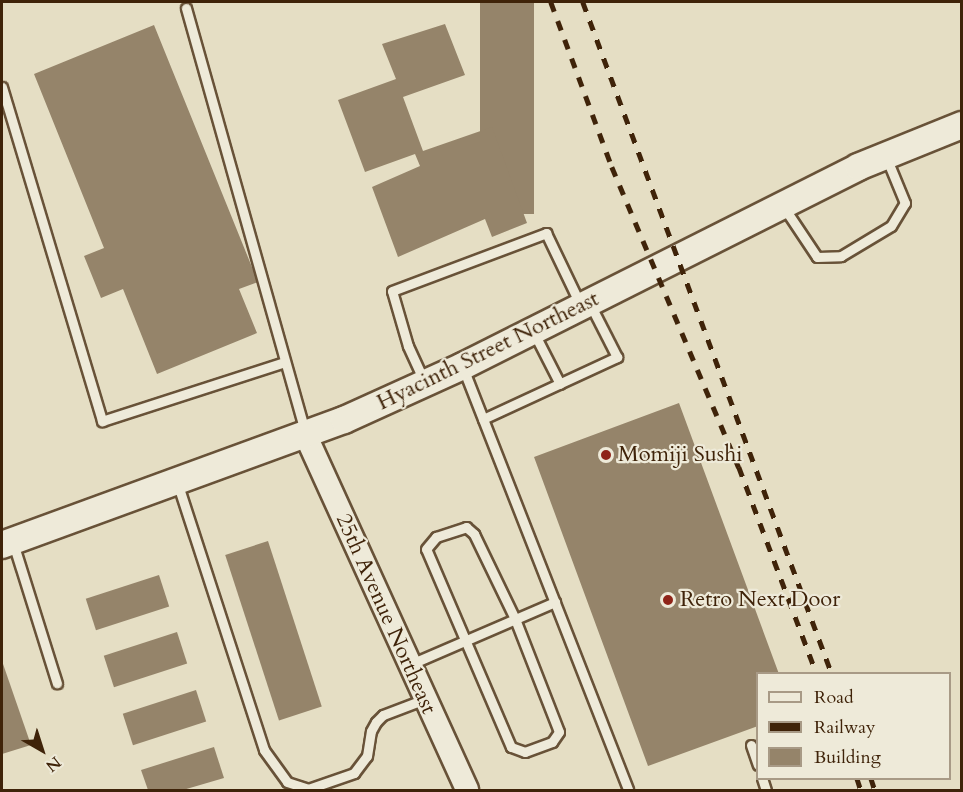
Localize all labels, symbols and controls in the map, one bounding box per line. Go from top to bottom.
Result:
street label: Hyacinth Street Northeast [373,286,603,416]
place label: Momiji Sushi [618,442,742,468]
marker: Momiji Sushi [599,448,613,462]
street label: 25th Avenue Northeast [330,510,442,718]
place label: Retro Next Door [680,587,840,613]
marker: Retro Next Door [661,593,675,607]
legend [756,672,951,780]
text: Road [814,685,854,710]
text: Railway [814,715,876,740]
north arrow [12,720,72,780]
text: Building [814,745,881,770]
text: N [41,751,66,777]

